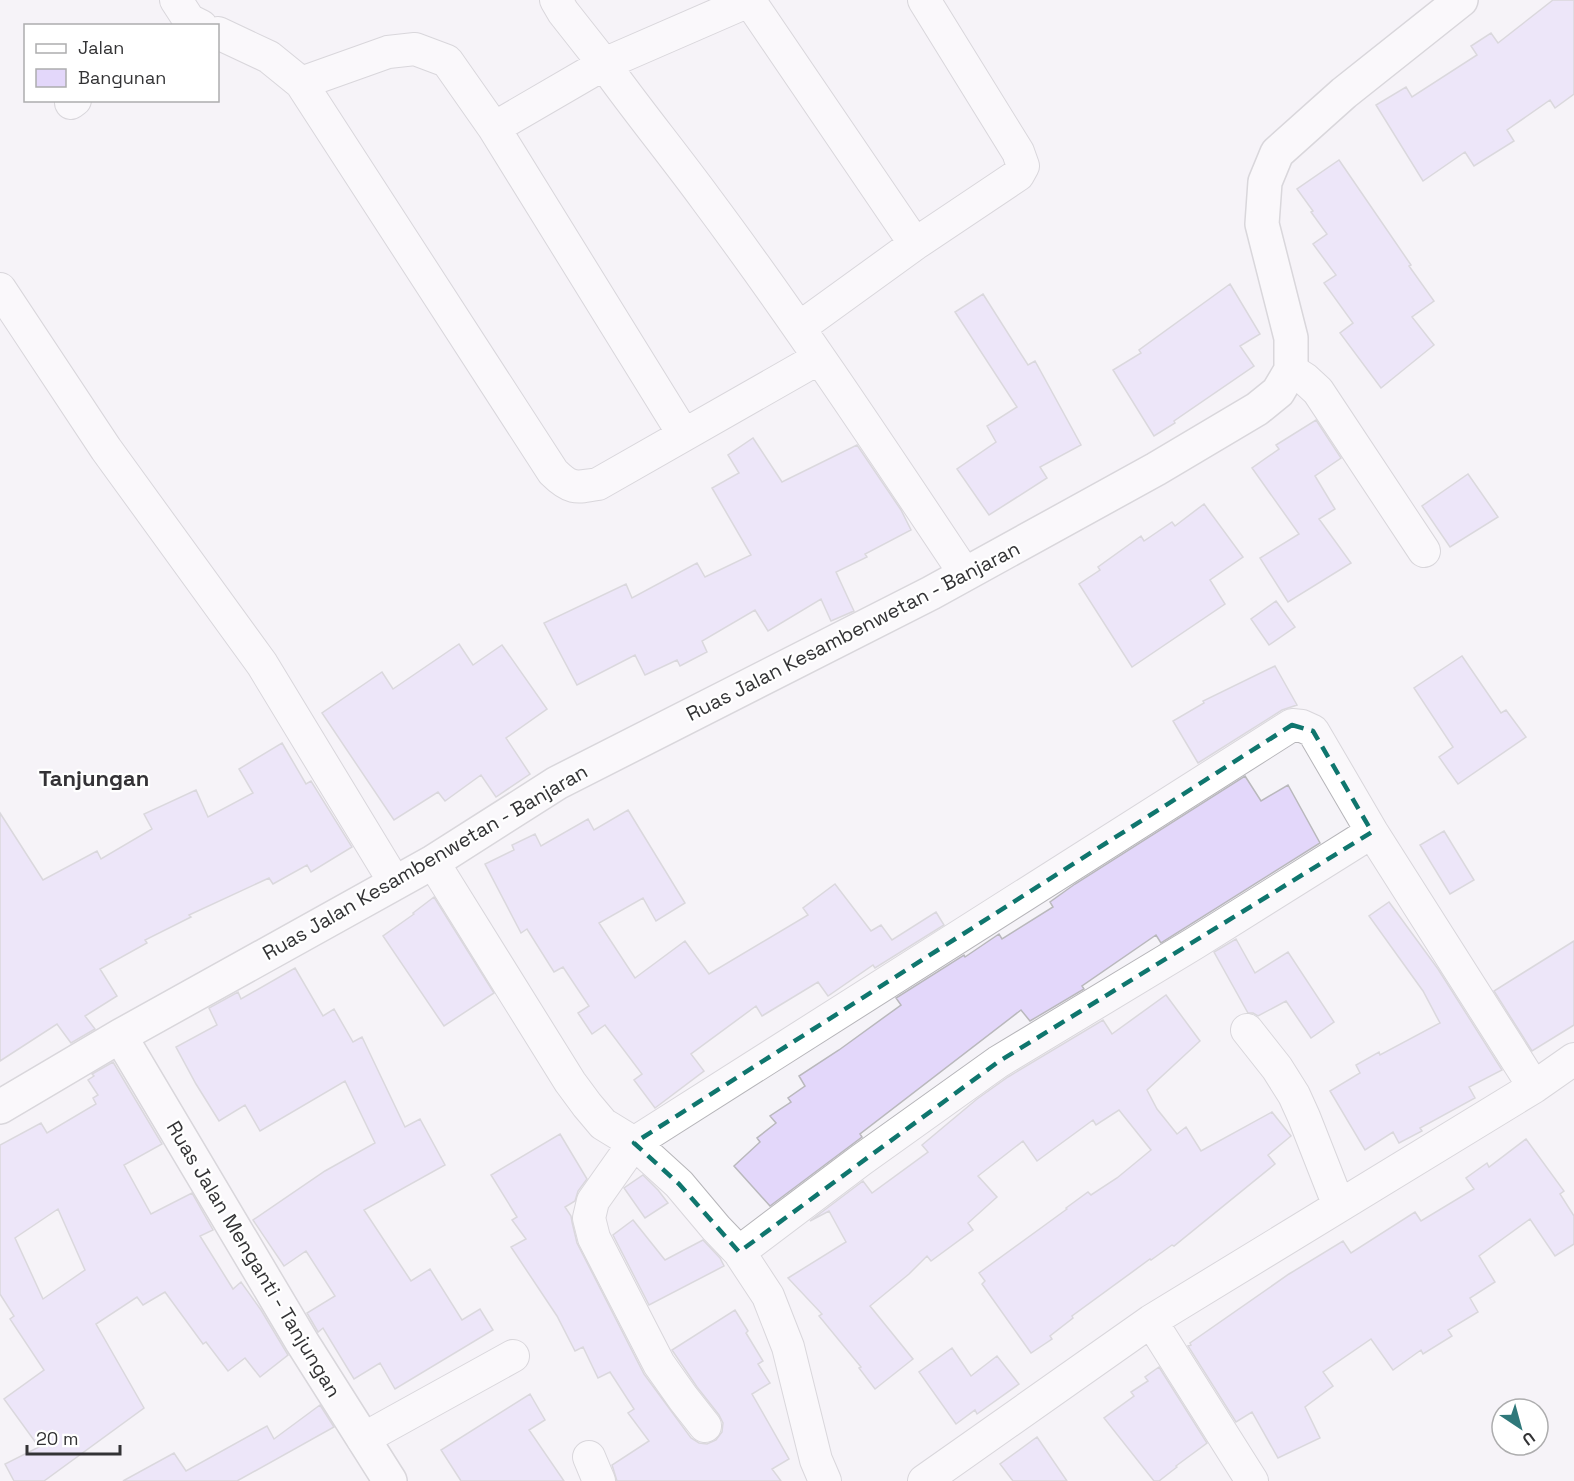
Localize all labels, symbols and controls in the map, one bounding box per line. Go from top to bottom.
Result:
legend [24,24,219,102]
text: Jalan [78,36,124,59]
text: Bangunan [78,66,166,89]
street label: Ruas Jalan Kesambenwetan - Banjaran [682,535,1024,727]
street label: Ruas Jalan Kesambenwetan - Banjaran [258,758,592,966]
district label: Tanjungan [39,764,149,792]
street label: Ruas Jalan Menganti - Tanjungan [161,1116,347,1402]
north arrow [1490,1397,1550,1457]
scale bar [27,1418,120,1456]
text: 20 m [36,1427,79,1450]
text: U [1518,1427,1539,1450]

